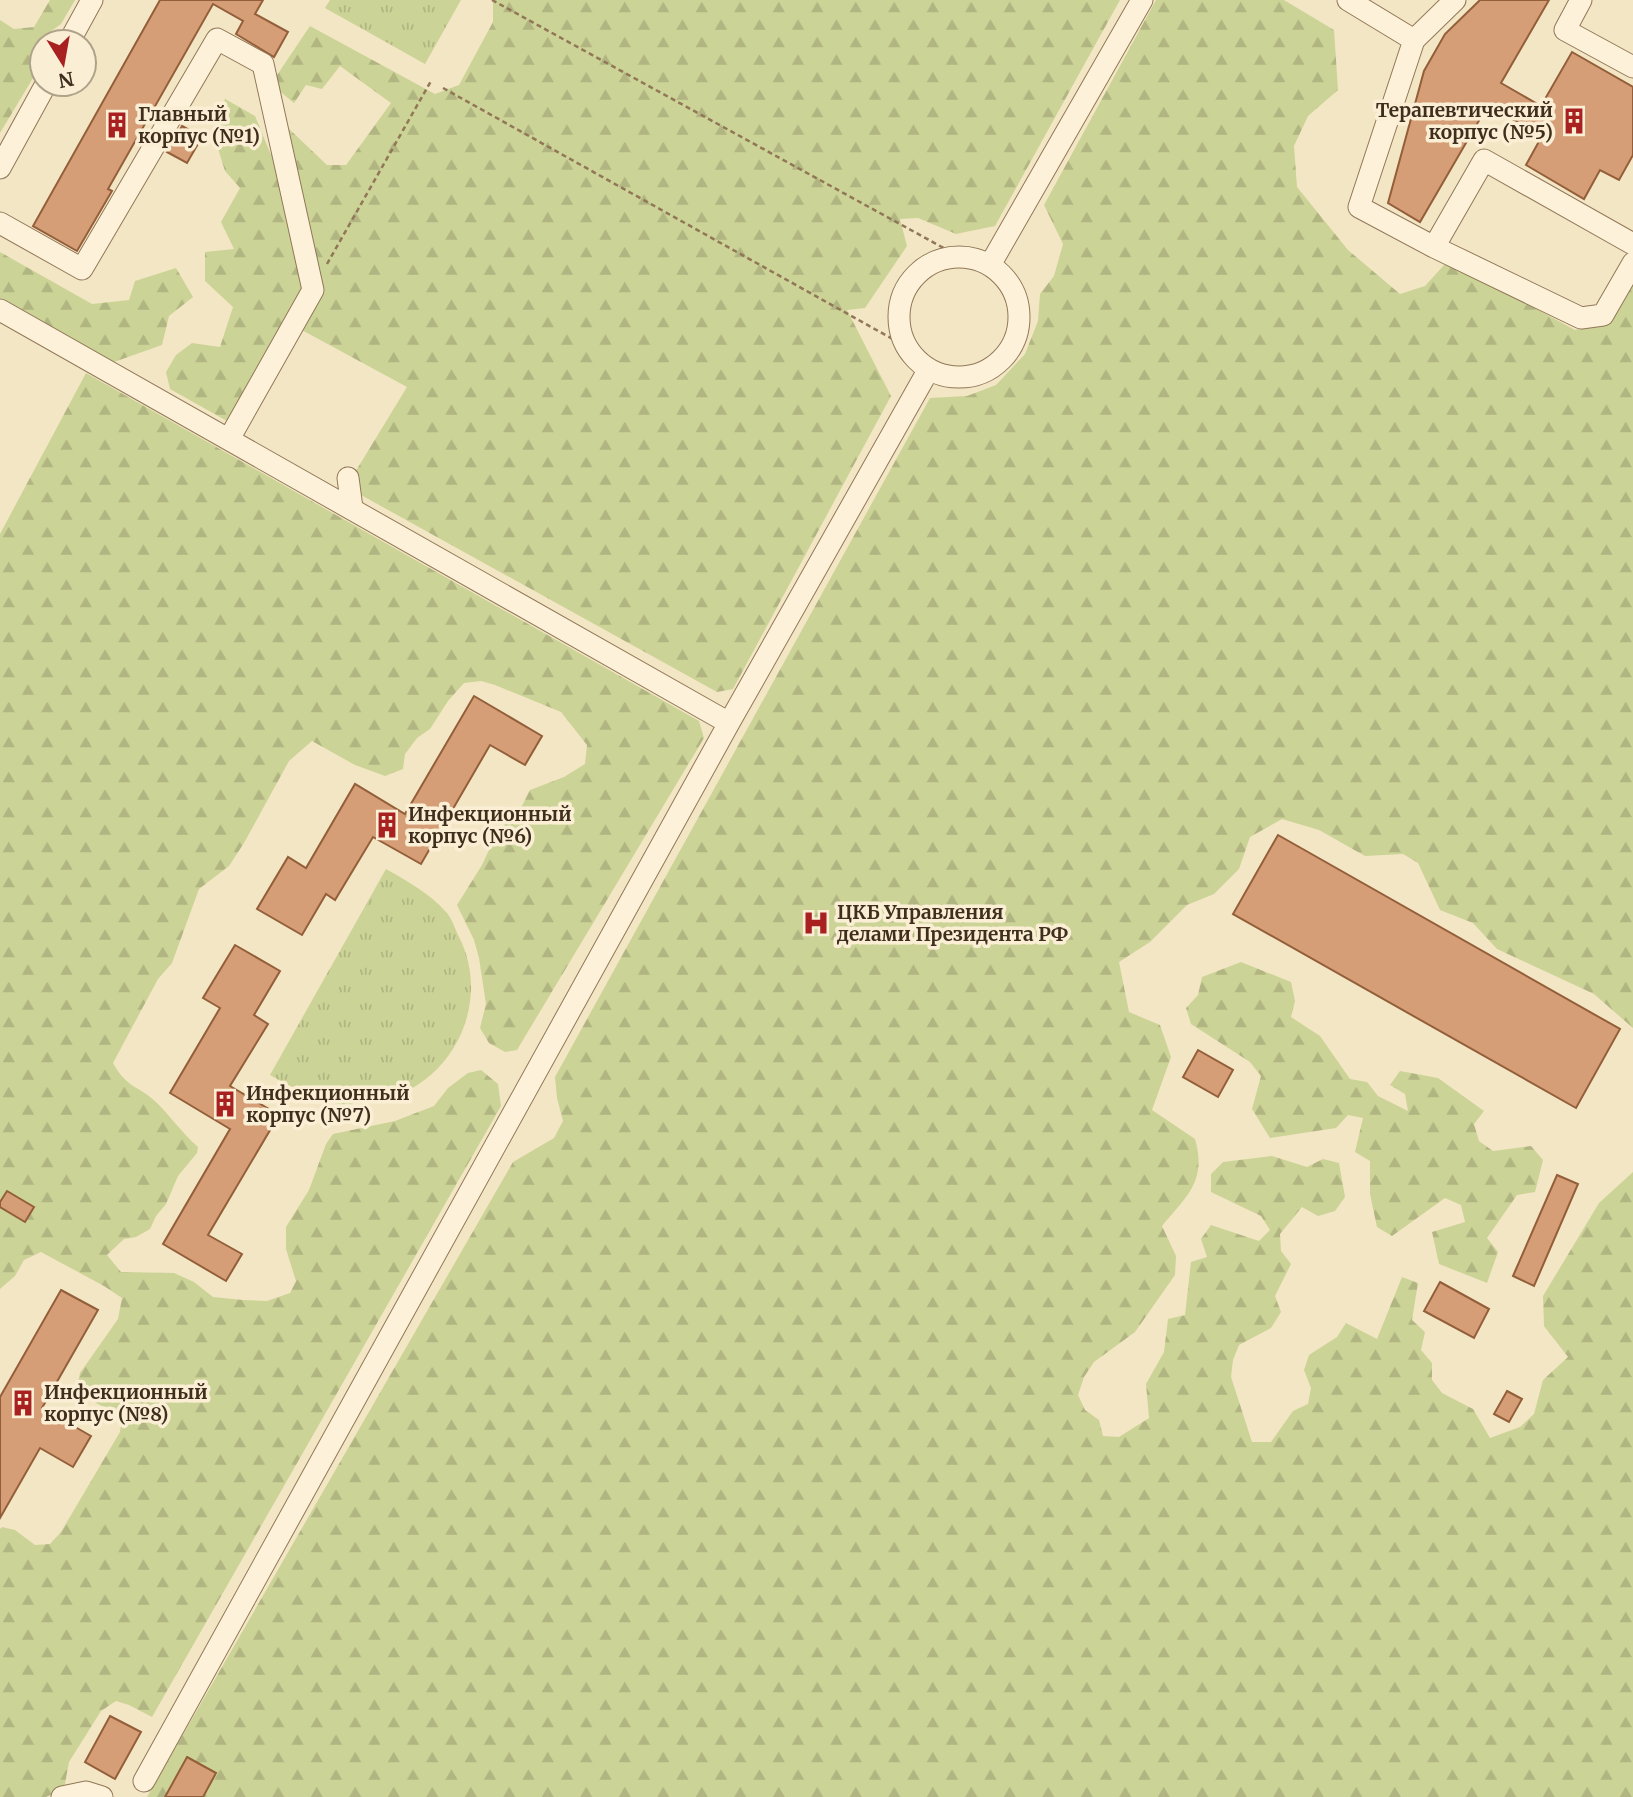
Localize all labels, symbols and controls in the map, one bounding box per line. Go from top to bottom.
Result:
north arrow [28,28,98,98]
text: N [57,66,76,93]
place label: Терапевтический корпус (№5) [1376,98,1553,144]
place label: Главный корпус (№1) [138,102,260,148]
building icon: Терапевтический корпус (№5) [1559,106,1589,136]
building icon: Главный корпус (№1) [102,110,132,140]
place label: Инфекционный корпус (№6) [408,802,572,848]
building icon: Инфекционный корпус (№6) [372,810,402,840]
place label: ЦКБ Управления делами Президента РФ [836,900,1068,946]
hospital icon: ЦКБ Управления делами Президента РФ [801,908,831,938]
place label: Инфекционный корпус (№7) [246,1081,410,1127]
building icon: Инфекционный корпус (№7) [210,1089,240,1119]
place label: Инфекционный корпус (№8) [44,1380,208,1426]
building icon: Инфекционный корпус (№8) [8,1388,38,1418]

